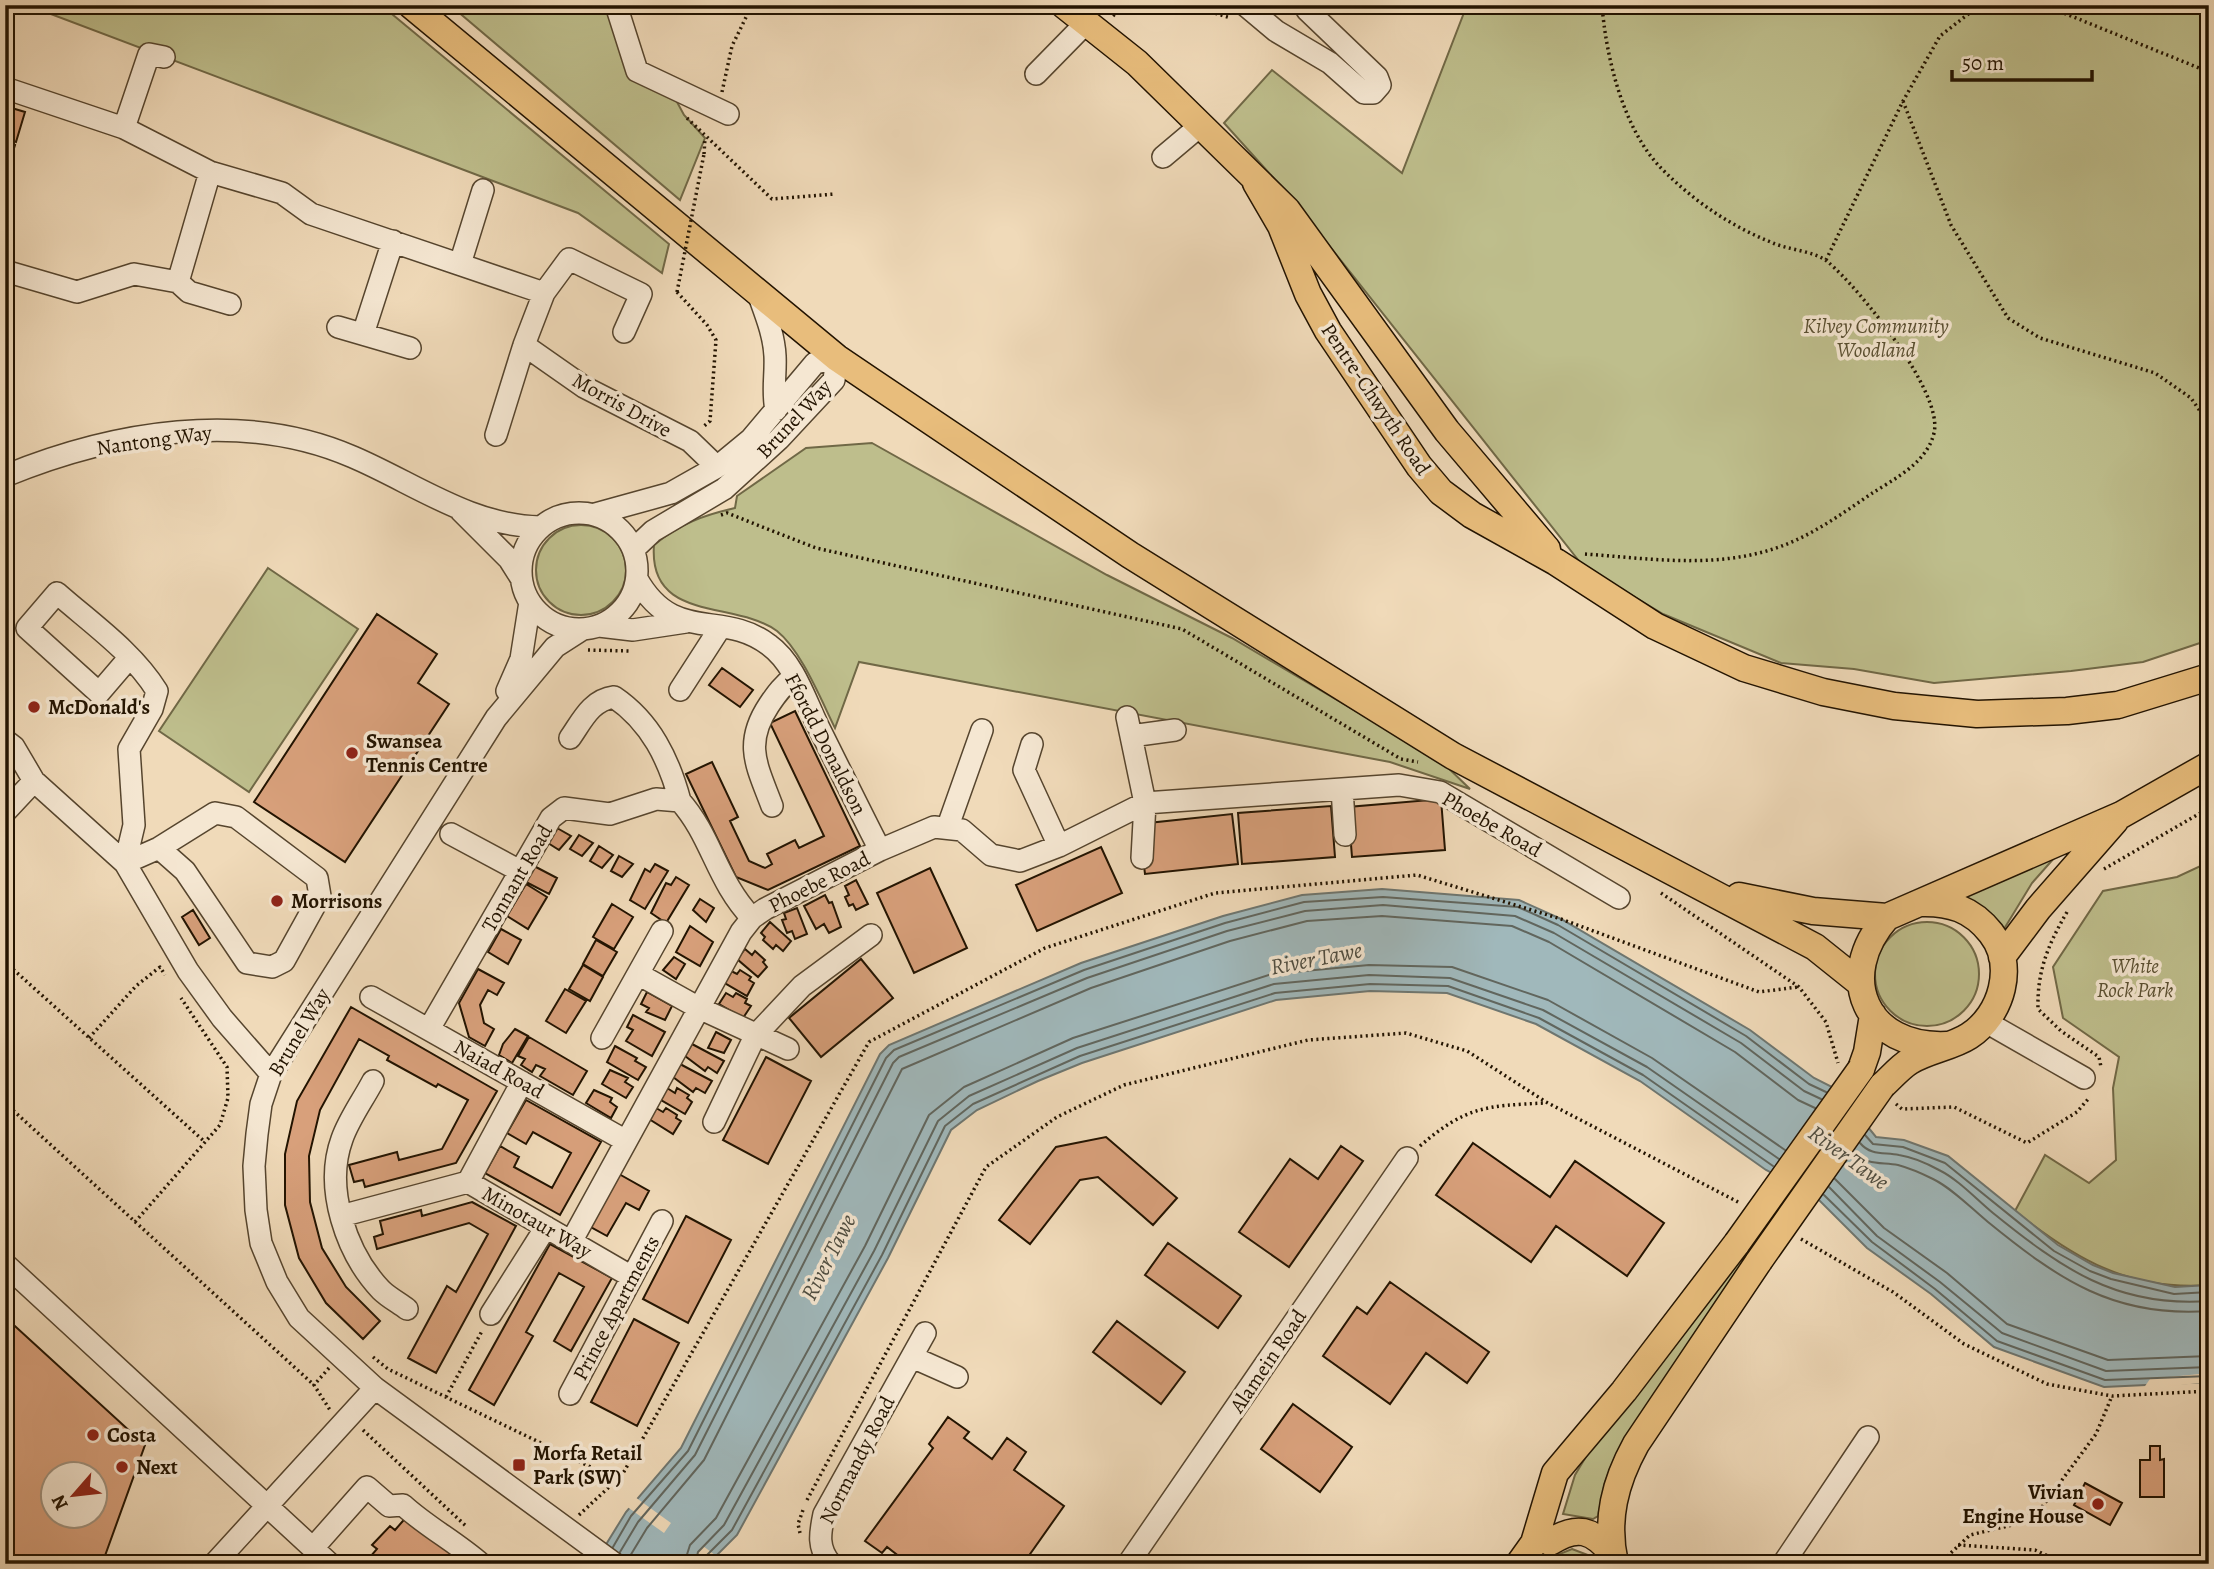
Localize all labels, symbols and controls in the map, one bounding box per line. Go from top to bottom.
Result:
scale bar [1952,38,2092,82]
text: 50 m [1962,49,2004,77]
park label: Kilvey Community Woodland [1803,312,1949,364]
street label: Pentre-Chwyth Road [1315,317,1438,481]
street label: Morris Drive [567,366,677,444]
street label: Brunel Way [750,373,838,465]
street label: Nantong Way [95,418,214,462]
street label: Ffordd Donaldson [778,668,874,820]
place label: McDonald's [48,693,150,721]
marker: McDonald's [26,699,42,715]
place label: Swansea Tennis Centre [366,727,488,779]
marker: Swansea Tennis Centre [344,745,360,761]
street label: Phoebe Road [1437,784,1548,864]
street label: Tonnant Road [475,819,559,937]
street label: Phoebe Road [763,844,875,920]
place label: Morrisons [291,887,382,915]
marker: Morrisons [269,893,285,909]
water label: River Tawe [1268,934,1365,983]
park label: White Rock Park [2097,952,2173,1004]
street label: Brunel Way [262,982,337,1081]
street label: Naiad Road [449,1033,550,1106]
water label: River Tawe [1802,1118,1895,1197]
street label: Minotaur Way [477,1179,598,1265]
water label: River Tawe [794,1209,863,1306]
street label: Prince Apartments [566,1231,666,1385]
street label: Alamein Road [1223,1303,1313,1419]
street label: Normandy Road [813,1390,902,1529]
place label: Costa [107,1421,157,1449]
marker: Costa [85,1427,101,1443]
place label: Morfa Retail Park (SW) [533,1439,642,1491]
place label: Next [136,1453,178,1481]
marker: Morfa Retail Park (SW) [511,1457,527,1473]
marker: Next [114,1459,130,1475]
north arrow [38,1460,108,1530]
place label: Vivian Engine House [1962,1478,2084,1530]
text: N [45,1490,75,1515]
marker: Vivian Engine House [2090,1496,2106,1512]

